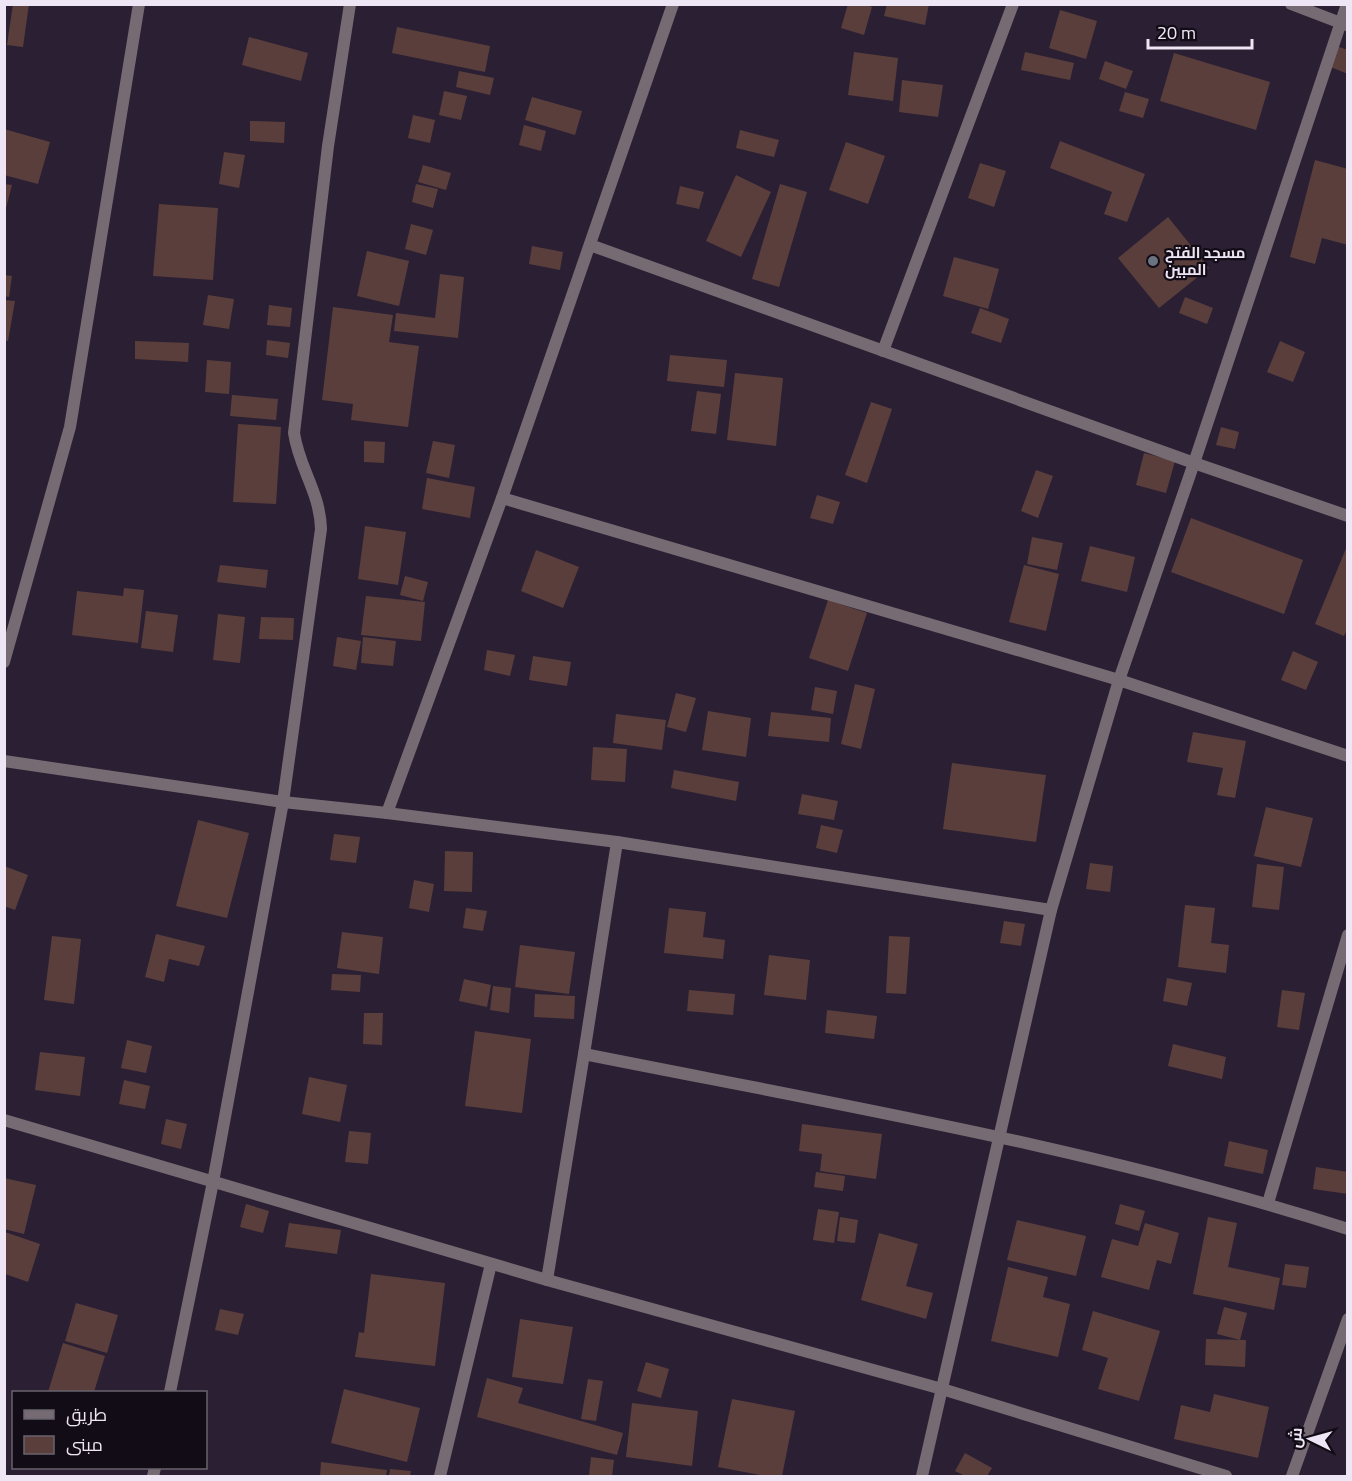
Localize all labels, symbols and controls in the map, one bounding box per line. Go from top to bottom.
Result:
scale bar [1148,12,1252,50]
text: 20 m [1157,16,1196,49]
place label: مسجد الفتح المبين [1165,238,1246,284]
marker: مسجد الفتح المبين [1146,254,1160,268]
legend [12,1391,207,1469]
text: طريق [66,1398,107,1431]
north arrow [1280,1409,1340,1469]
text: ش [1279,1426,1311,1449]
text: مبنى [66,1428,103,1461]

